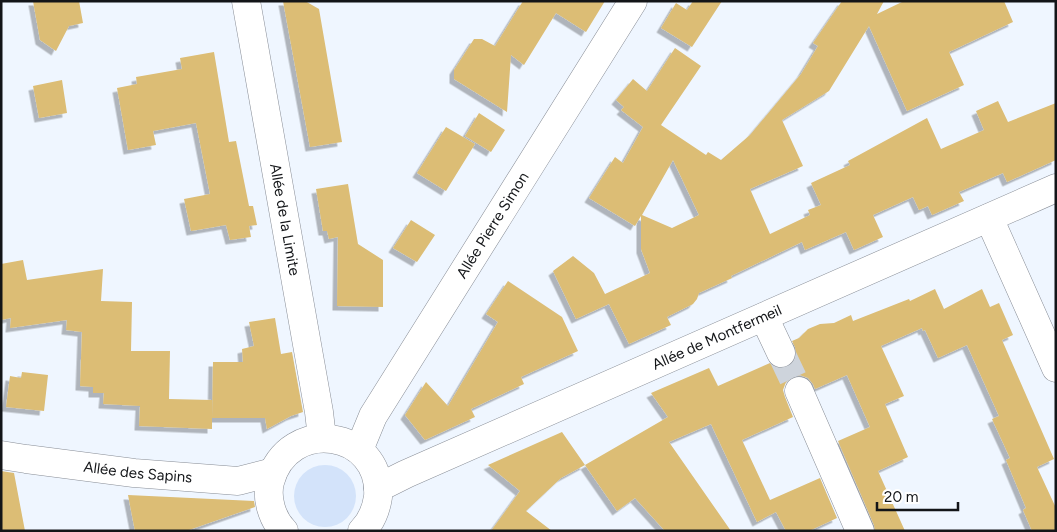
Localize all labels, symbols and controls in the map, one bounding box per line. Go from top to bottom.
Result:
street label: Allée de la Limite [266,162,304,277]
street label: Allée Pierre Simon [453,169,533,282]
street label: Allée de Montfermeil [649,301,784,374]
street label: Allée des Sapins [82,458,193,486]
scale bar [877,480,958,512]
text: 20 m [884,488,918,506]

